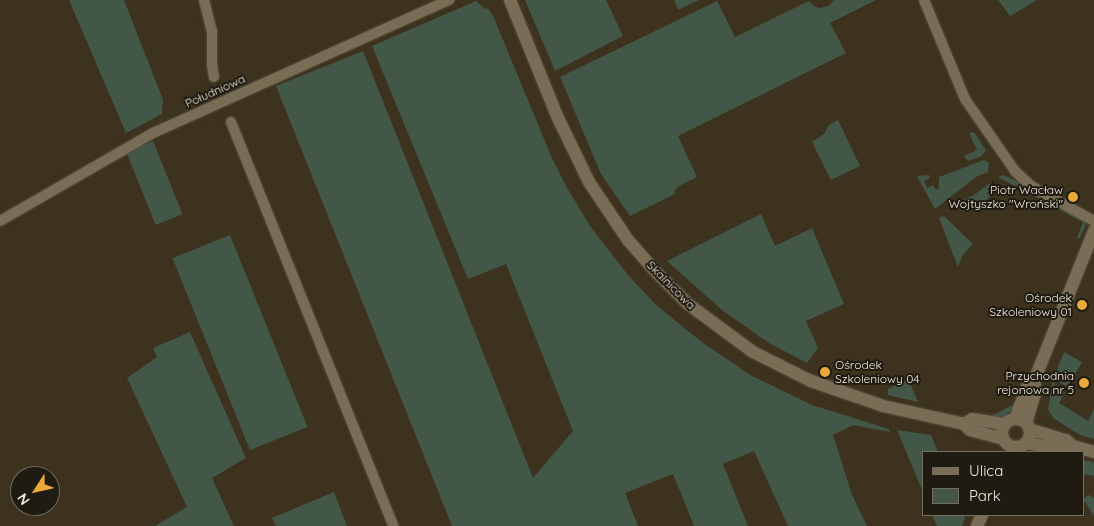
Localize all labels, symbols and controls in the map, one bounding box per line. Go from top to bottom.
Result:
street label: Południowa [183,71,247,111]
place label: Piotr Wacław Wojtyszko "Wroński" [948,183,1063,211]
marker: Piotr Wacław Wojtyszko "Wroński" [1067,191,1079,203]
street label: Skalnicowa [644,258,698,312]
place label: Ośrodek Szkoleniowy 01 [989,291,1072,319]
marker: Ośrodek Szkoleniowy 01 [1076,299,1088,311]
place label: Ośrodek Szkoleniowy 04 [835,358,920,386]
marker: Ośrodek Szkoleniowy 04 [819,366,831,378]
place label: Przychodnia rejonowa nr 5 [997,369,1074,397]
marker: Przychodnia rejonowa nr 5 [1078,377,1090,389]
legend [922,451,1084,516]
text: Ulica [969,461,1003,480]
north arrow [10,466,60,516]
text: Park [969,486,1001,505]
text: N [13,490,34,508]

